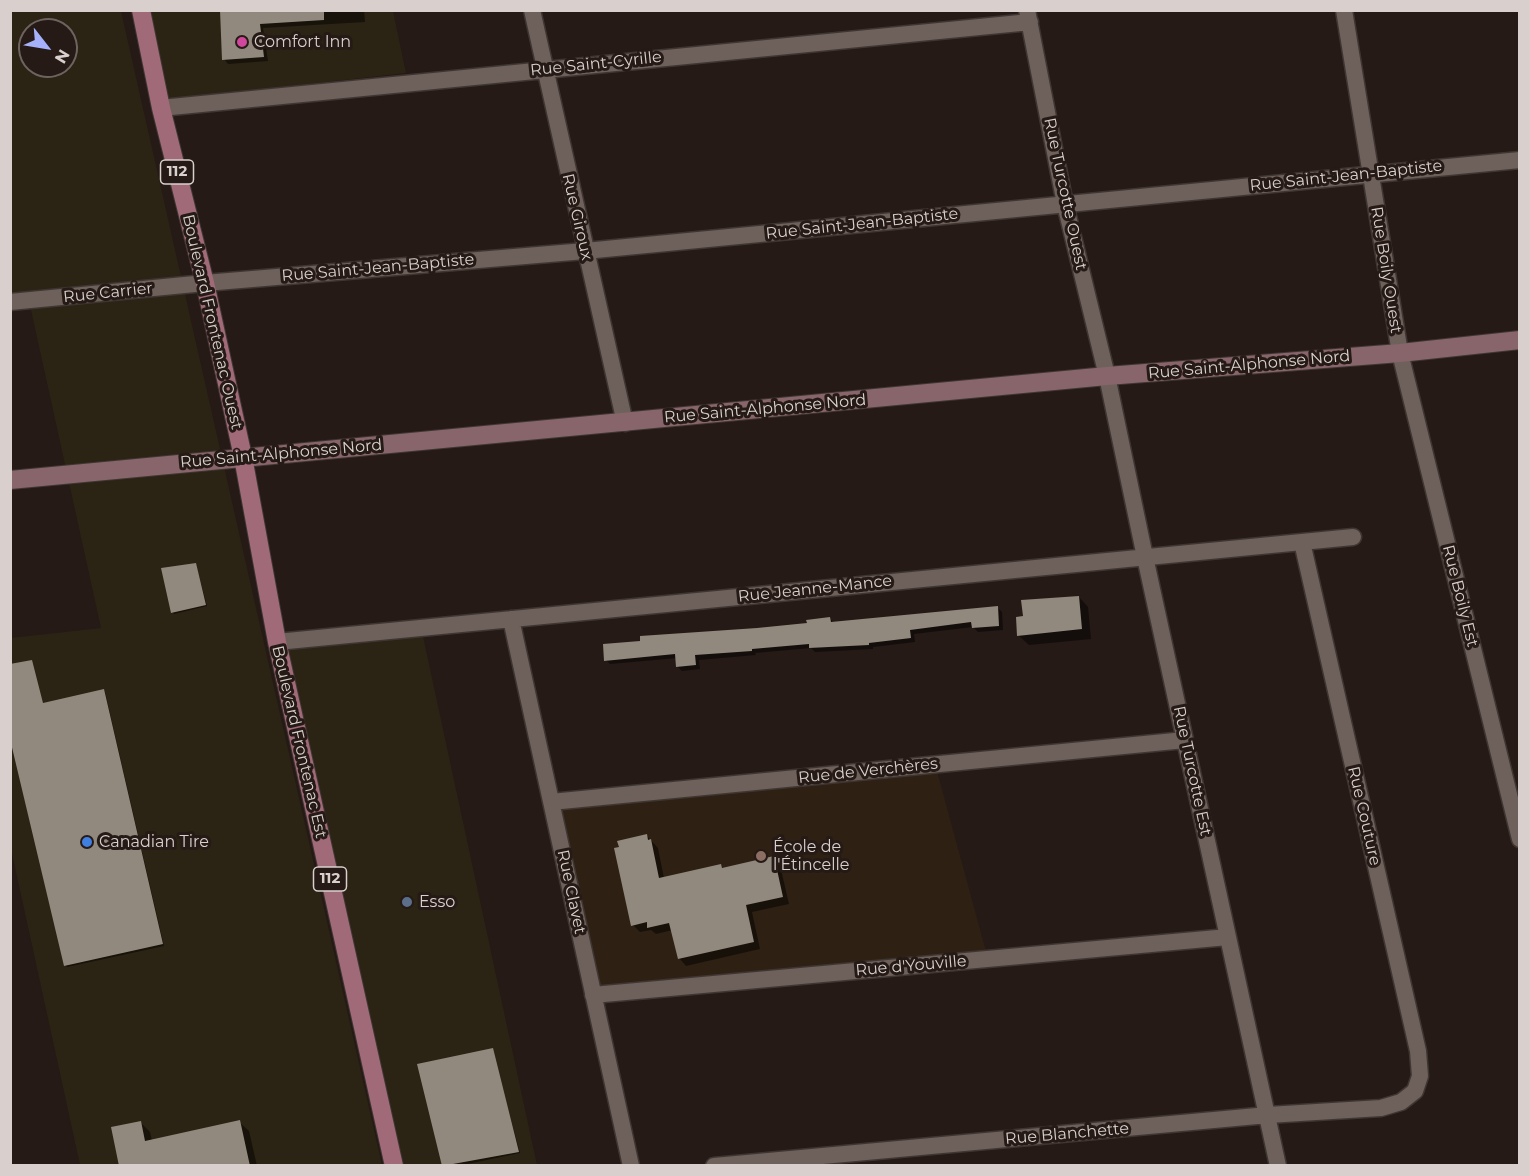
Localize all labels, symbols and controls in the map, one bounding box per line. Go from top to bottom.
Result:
north arrow [18,18,78,78]
place label: Comfort Inn [254,32,351,52]
marker: Comfort Inn [235,35,249,49]
text: N [51,46,74,67]
street label: Rue Saint-Cyrille [529,48,663,80]
street label: Rue Turcotte Ouest [1039,116,1091,272]
street label: Rue Saint-Jean-Baptiste [1249,156,1443,196]
road number: 112 [160,160,194,184]
street label: Rue Giroux [558,172,596,262]
street label: Rue Saint-Jean-Baptiste [765,204,959,244]
street label: Rue Boily Ouest [1367,205,1405,335]
street label: Boulevard Frontenac Ouest [178,213,246,431]
street label: Rue Saint-Jean-Baptiste [281,250,475,286]
street label: Rue Carrier [62,279,154,307]
street label: Rue Saint-Alphonse Nord [1147,347,1351,383]
street label: Rue Saint-Alphonse Nord [663,391,867,427]
street label: Rue Saint-Alphonse Nord [179,436,383,472]
street label: Rue Boily Est [1438,543,1482,649]
street label: Rue Jeanne-Mance [737,571,893,607]
street label: Boulevard Frontenac Est [267,644,331,840]
street label: Rue Turcotte Est [1169,704,1215,838]
street label: Rue de Verchères [797,754,939,788]
street label: Rue Couture [1343,765,1385,867]
place label: Canadian Tire [99,832,209,852]
marker: Canadian Tire [80,835,94,849]
place label: École de l'Étincelle [773,837,849,875]
street label: Rue Clavet [553,848,589,936]
marker: École de l'Étincelle [754,849,768,863]
road number: 112 [314,867,346,891]
place label: Esso [419,892,455,912]
marker: Esso [400,895,414,909]
street label: Rue d'Youville [855,952,967,980]
street label: Rue Blanchette [1004,1119,1130,1149]

